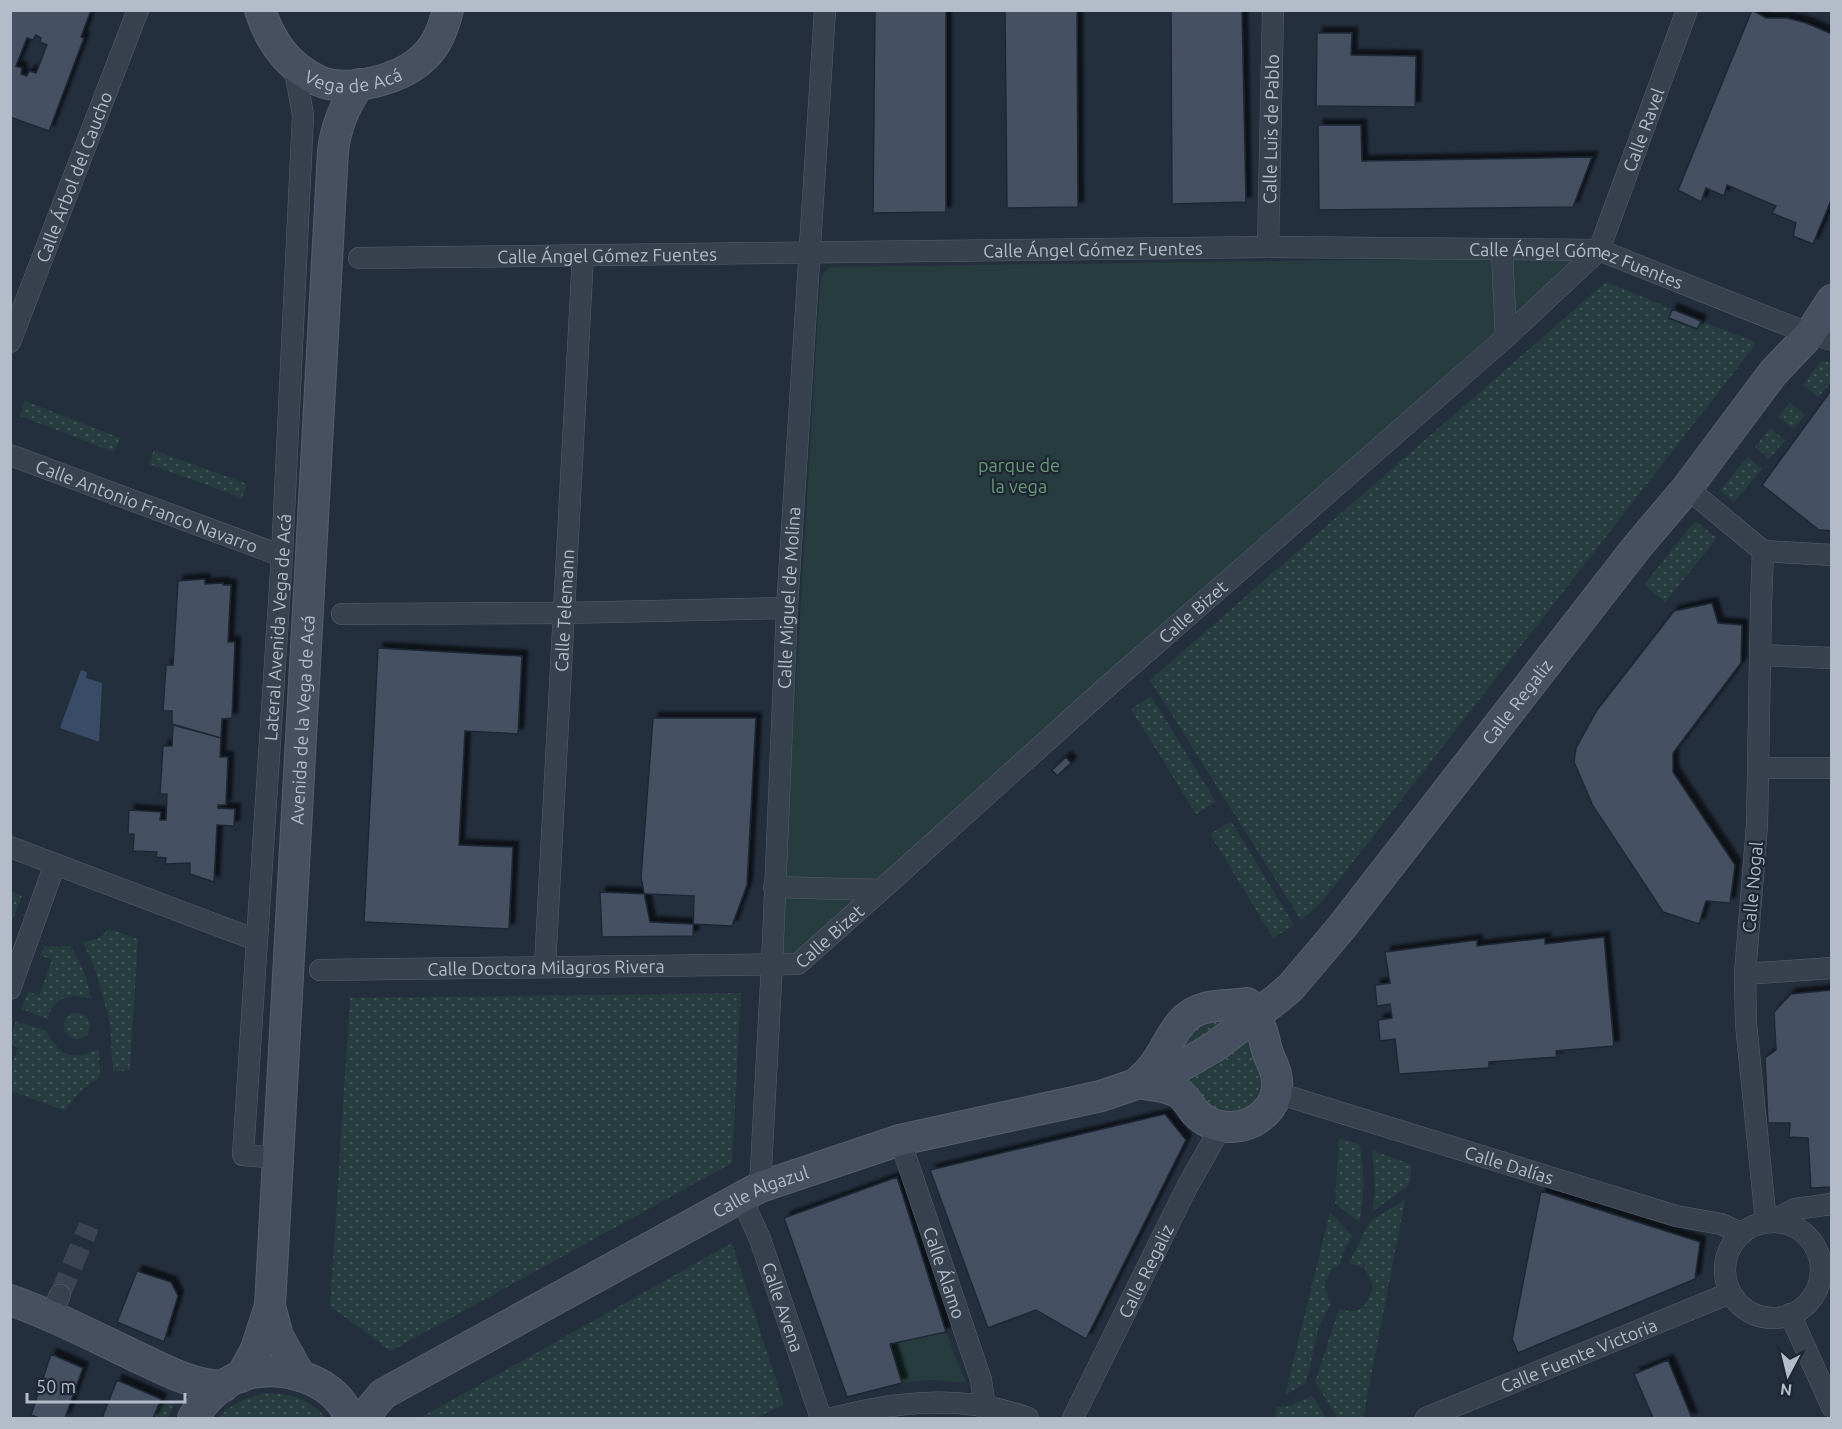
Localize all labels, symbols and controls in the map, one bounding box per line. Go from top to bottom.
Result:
street label: Calle Luis de Pablo [1259,54,1282,204]
street label: Vega de Acá [301,64,405,96]
street label: Calle Ravel [1619,85,1668,174]
street label: Calle Árbol del Caucho [32,89,116,265]
street label: Calle Ángel Gómez Fuentes [983,238,1203,260]
street label: Calle Ángel Gómez Fuentes [1469,238,1686,293]
street label: Calle Ángel Gómez Fuentes [497,244,717,266]
street label: Calle Antonio Franco Navarro [33,455,261,556]
park label: parque de la vega [978,455,1060,496]
street label: Calle Miguel de Molina [774,506,803,689]
street label: Lateral Avenida Vega de Acá [260,513,294,741]
street label: Calle Telemann [551,549,577,672]
street label: Calle Bizet [1154,576,1231,647]
street label: Avenida de la Vega de Acá [286,615,318,825]
street label: Calle Regaliz [1478,655,1556,748]
street label: Calle Nogal [1738,840,1766,933]
street label: Calle Bizet [791,900,868,972]
street label: Calle Doctora Milagros Rivera [427,956,665,979]
street label: Calle Dalías [1462,1141,1556,1188]
street label: Calle Algazul [709,1161,811,1221]
street label: Calle Regaliz [1114,1221,1177,1321]
street label: Calle Álamo [920,1224,970,1321]
street label: Calle Avena [759,1260,808,1355]
street label: Calle Fuente Victoria [1497,1314,1660,1396]
north arrow [1758,1345,1818,1405]
scale bar [27,1366,184,1404]
text: 50 m [36,1376,76,1396]
text: N [1779,1380,1793,1400]

